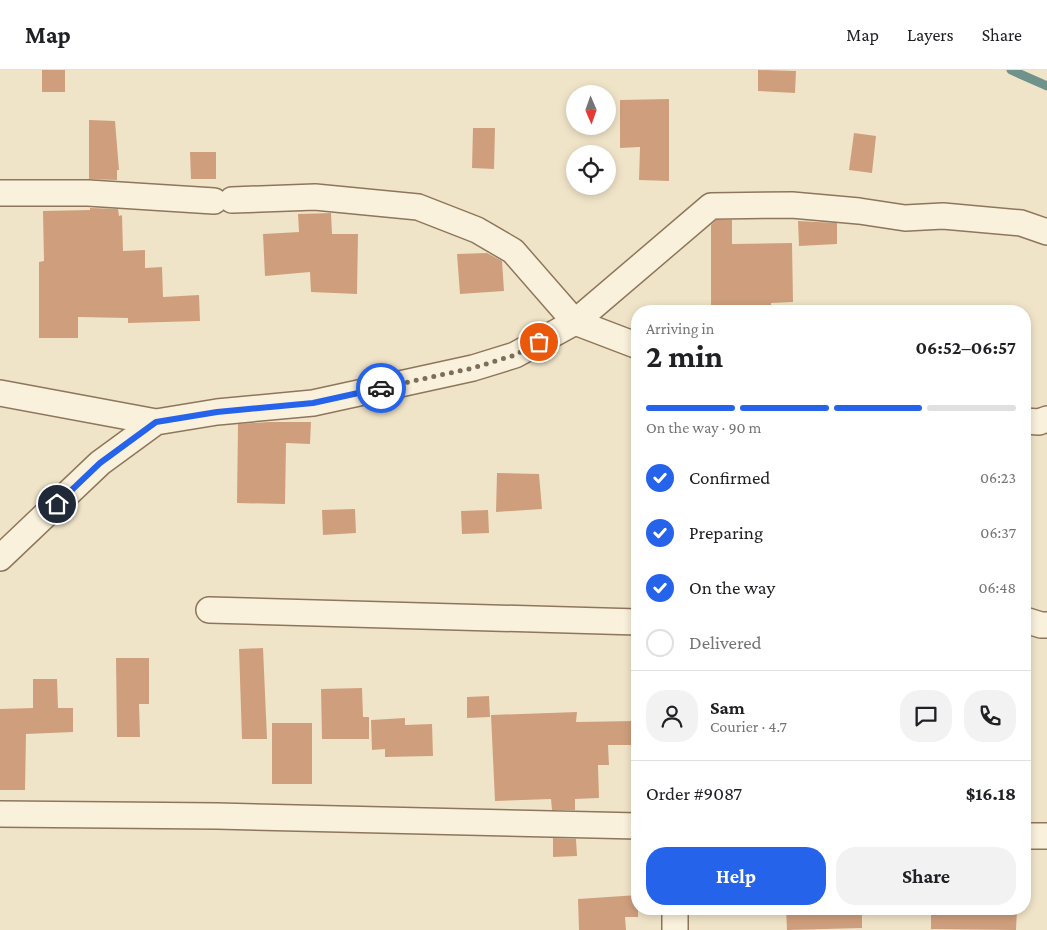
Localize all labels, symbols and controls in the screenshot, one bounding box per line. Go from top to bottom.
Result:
text: Map [25,21,71,48]
text: Map [846,25,879,45]
text: Layers [907,25,954,45]
text: Share [982,25,1022,45]
north arrow [566,85,616,135]
map controls [566,85,616,195]
button: locate [566,145,616,195]
text: Arriving in [646,320,714,337]
pin [518,321,560,363]
icon: bag [525,328,553,356]
text: 06:52–06:57 [916,337,1016,358]
text: 2 min [646,338,723,374]
courier [356,363,406,413]
icon: car [367,374,395,402]
text: On the way · 90 m [646,419,761,436]
icon: check [646,464,674,492]
text: Confirmed [689,467,770,488]
text: 06:23 [980,469,1016,486]
pin [36,483,78,525]
icon: home [43,490,71,518]
icon: check [646,519,674,547]
text: Preparing [689,522,763,543]
text: 06:37 [980,524,1016,541]
icon: check [646,574,674,602]
text: On the way [689,577,775,598]
text: 06:48 [978,579,1016,596]
text: Delivered [689,632,762,653]
button: person [646,690,698,742]
button: chat [900,690,952,742]
button: phone [964,690,1016,742]
text: Sam [710,697,745,718]
text: Courier · 4.7 [710,718,787,735]
text: Order #9087 [646,783,742,804]
text: $16.18 [966,783,1016,804]
button: Help [646,847,826,905]
button: Share [836,847,1016,905]

